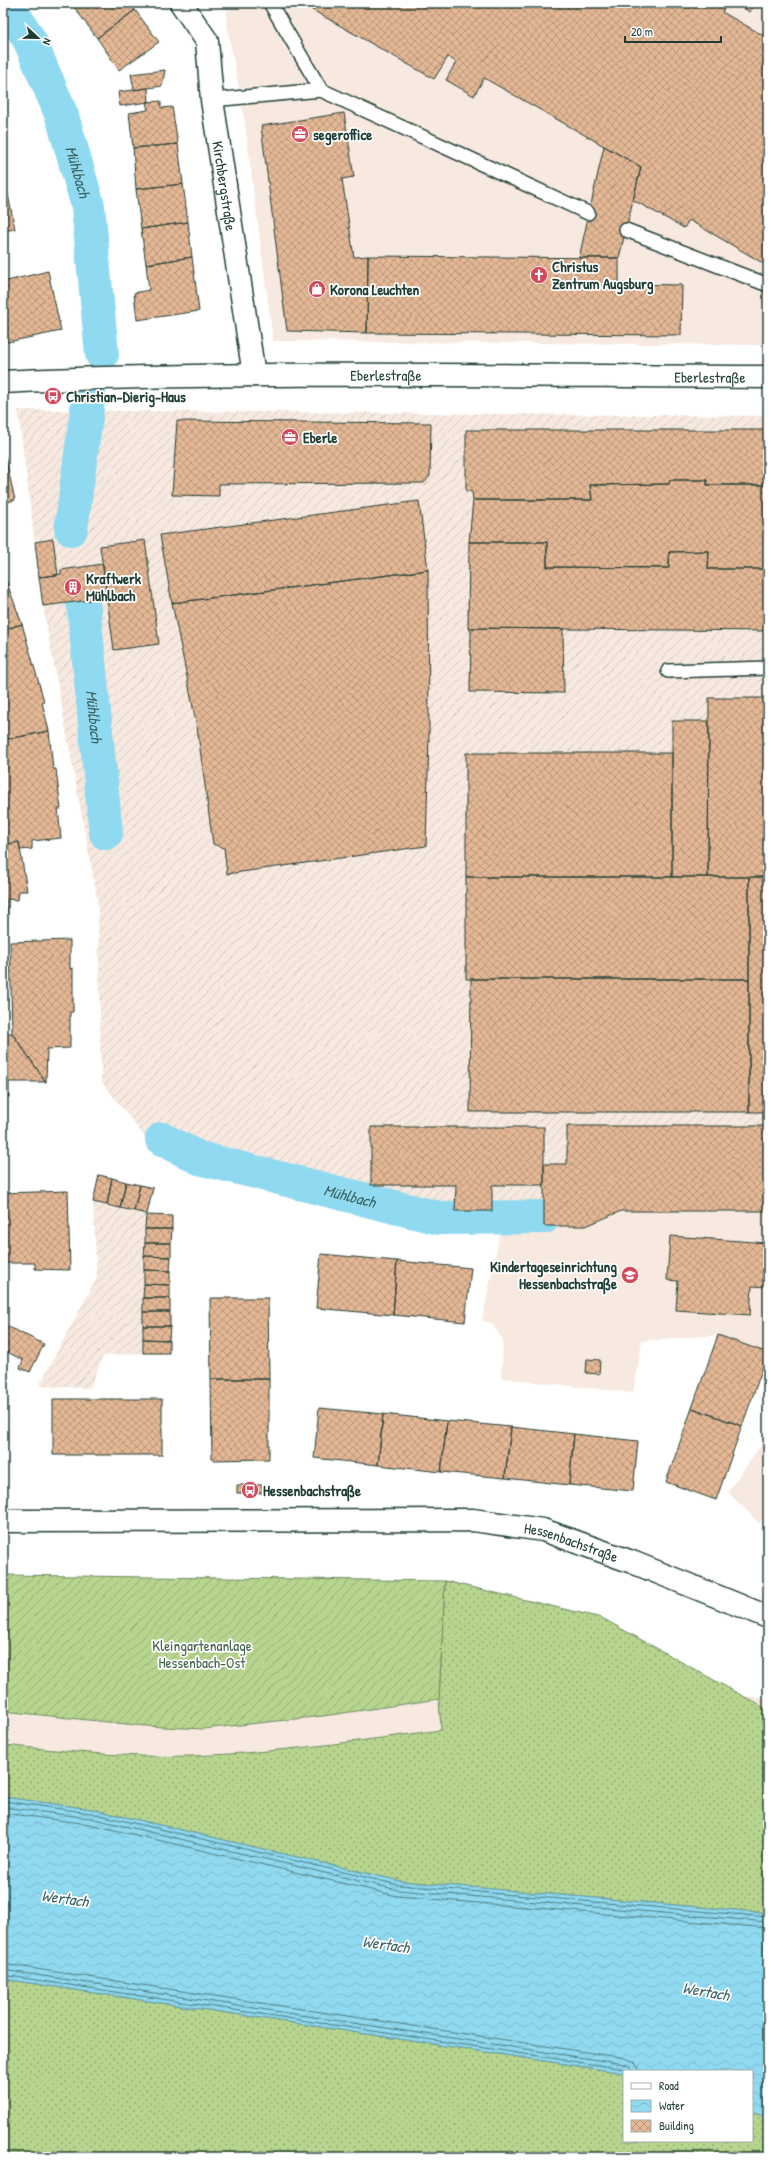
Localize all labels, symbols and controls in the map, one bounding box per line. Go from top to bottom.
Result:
north arrow [18,18,58,58]
scale bar [625,18,721,44]
text: 20 m [631,23,653,40]
text: N [40,36,55,47]
office icon: segeroffice [290,124,310,144]
place label: segeroffice [313,124,372,146]
street label: Kirchbergstraße [208,140,242,232]
water label: Mühlbach [60,143,96,201]
place label: Christus Zentrum Augsburg [552,256,654,295]
church icon: Christus Zentrum Augsburg [529,265,549,285]
shop icon: Korona Leuchten [307,279,327,299]
place label: Korona Leuchten [330,279,420,300]
street label: Eberlestraße [350,364,422,385]
street label: Eberlestraße [674,366,746,387]
bus stop icon: Christian-Dierig-Haus [43,386,63,406]
place label: Christian-Dierig-Haus [66,386,186,408]
office icon: Eberle [280,427,300,447]
place label: Eberle [303,427,338,448]
place label: Kraftwerk Mühlbach [86,568,142,606]
building icon: Kraftwerk Mühlbach [63,577,83,597]
water label: Mühlbach [81,689,108,745]
water label: Mühlbach [322,1179,379,1213]
place label: Kindertageseinrichtung Hessenbachstraße [490,1256,617,1295]
school or university icon: Kindertageseinrichtung Hessenbachstraße [620,1265,640,1285]
bus stop icon: Hessenbachstraße [240,1480,260,1500]
place label: Hessenbachstraße [263,1480,361,1502]
street label: Hessenbachstraße [523,1517,621,1567]
park label: Kleingartenanlage Hessenbach-Ost [152,1635,252,1673]
water label: Wertach [40,1884,91,1912]
water label: Wertach [361,1930,412,1958]
water label: Wertach [681,1976,732,2006]
legend [623,2070,753,2142]
text: Road [659,2077,679,2094]
text: Water [659,2097,685,2114]
text: Building [659,2117,694,2134]

